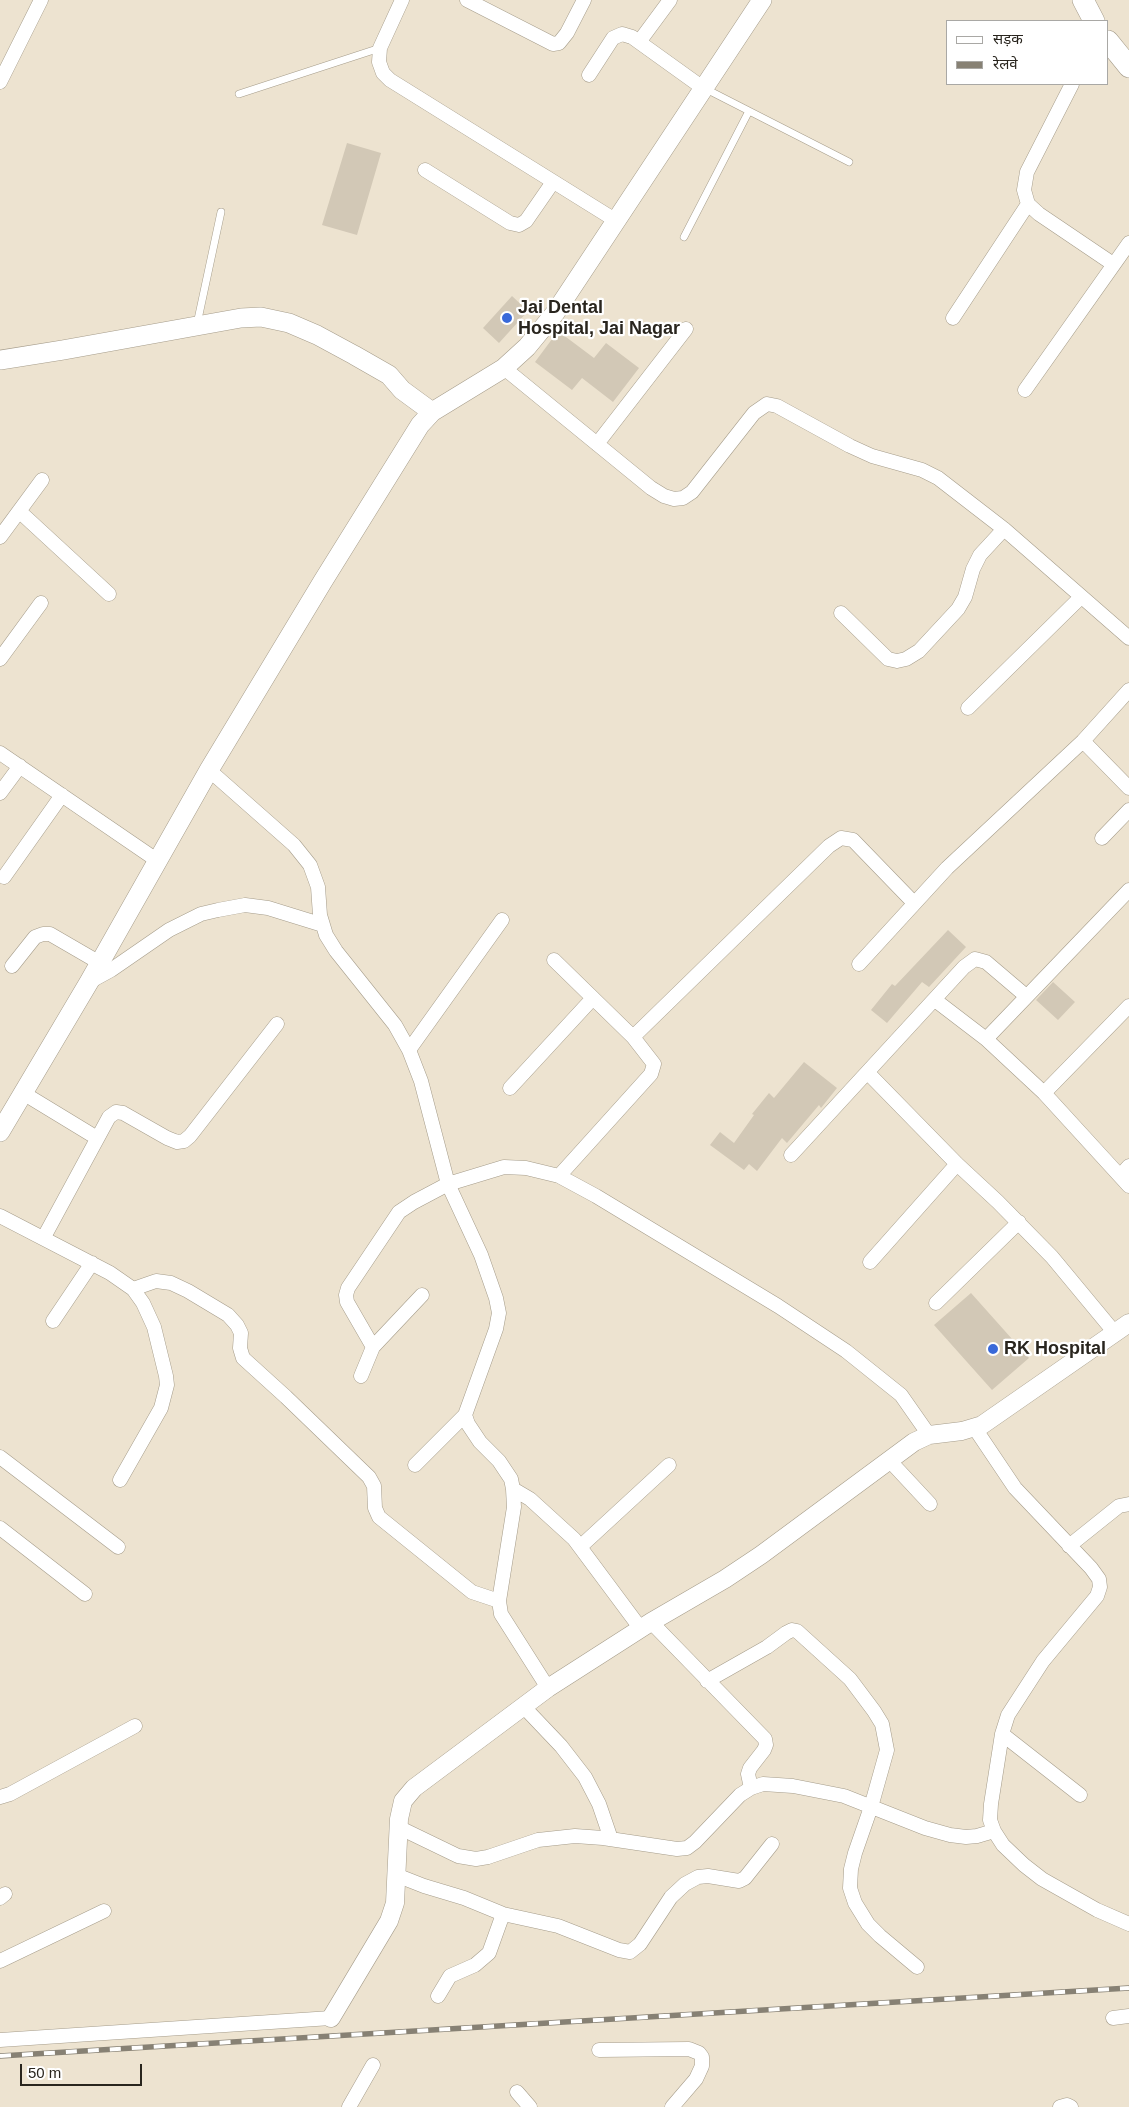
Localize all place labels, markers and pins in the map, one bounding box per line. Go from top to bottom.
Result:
place label: Jai Dental Hospital, Jai Nagar [518,297,680,340]
marker: Jai Dental Hospital, Jai Nagar [500,311,514,325]
place label: RK Hospital [1004,1338,1106,1360]
marker: RK Hospital [986,1342,1000,1356]

